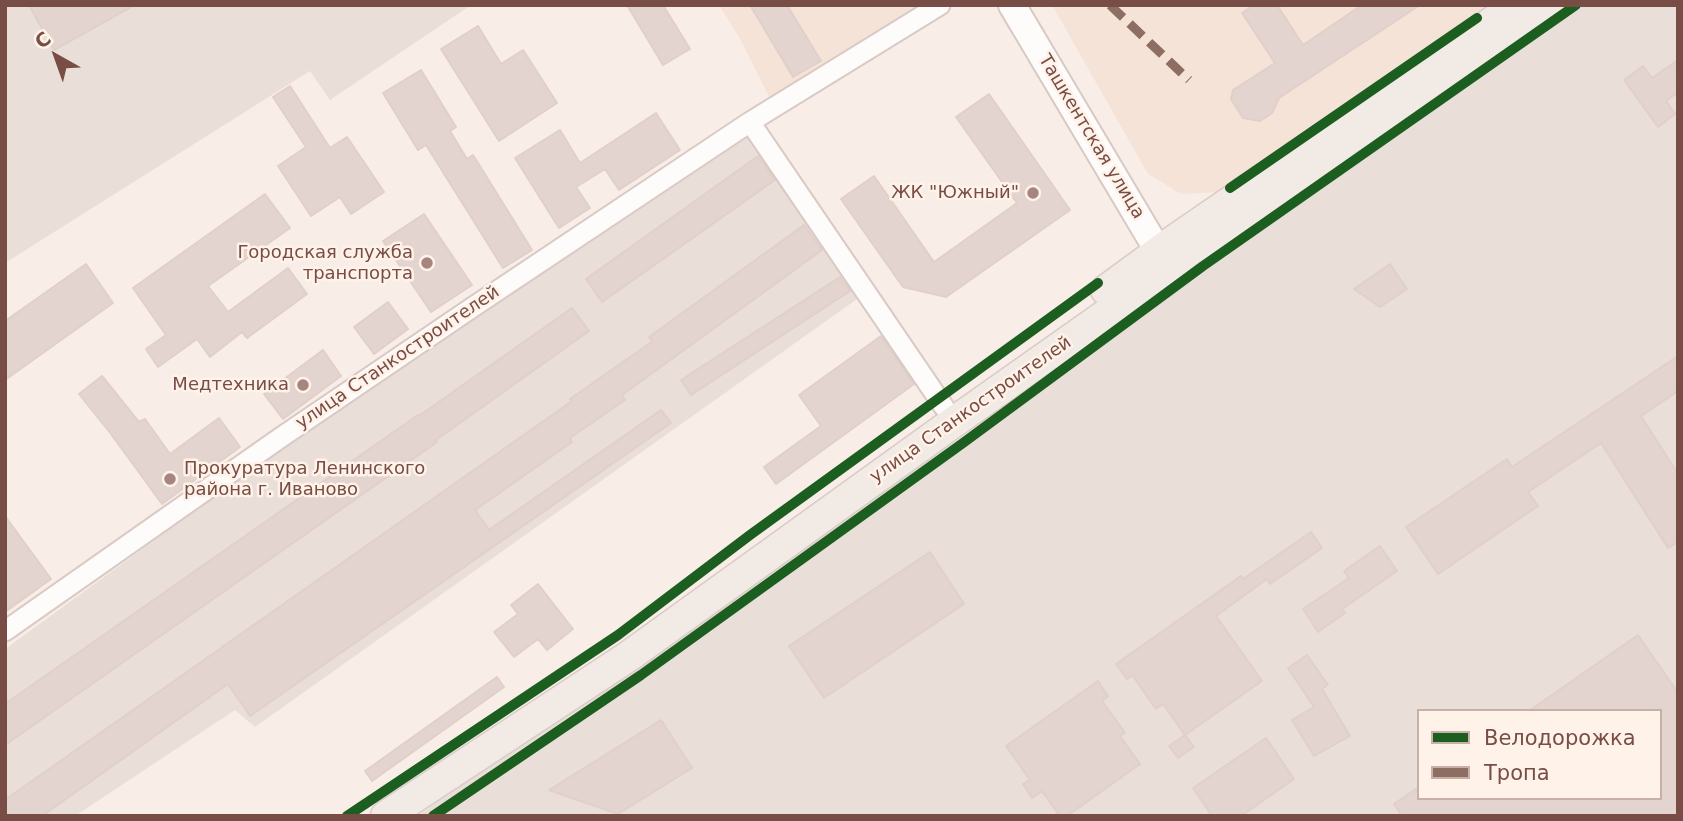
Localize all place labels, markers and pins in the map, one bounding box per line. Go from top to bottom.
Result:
place label: ЖК "Южный" [891,182,1019,204]
marker: ЖК "Южный" [1025,185,1041,201]
place label: Городская служба транспорта [237,242,413,284]
marker: Городская служба транспорта [419,255,435,271]
place label: Медтехника [172,374,289,396]
marker: Медтехника [295,377,311,393]
place label: Прокуратура Ленинского района г. Иваново [184,458,425,500]
marker: Прокуратура Ленинского района г. Иваново [162,471,178,487]

